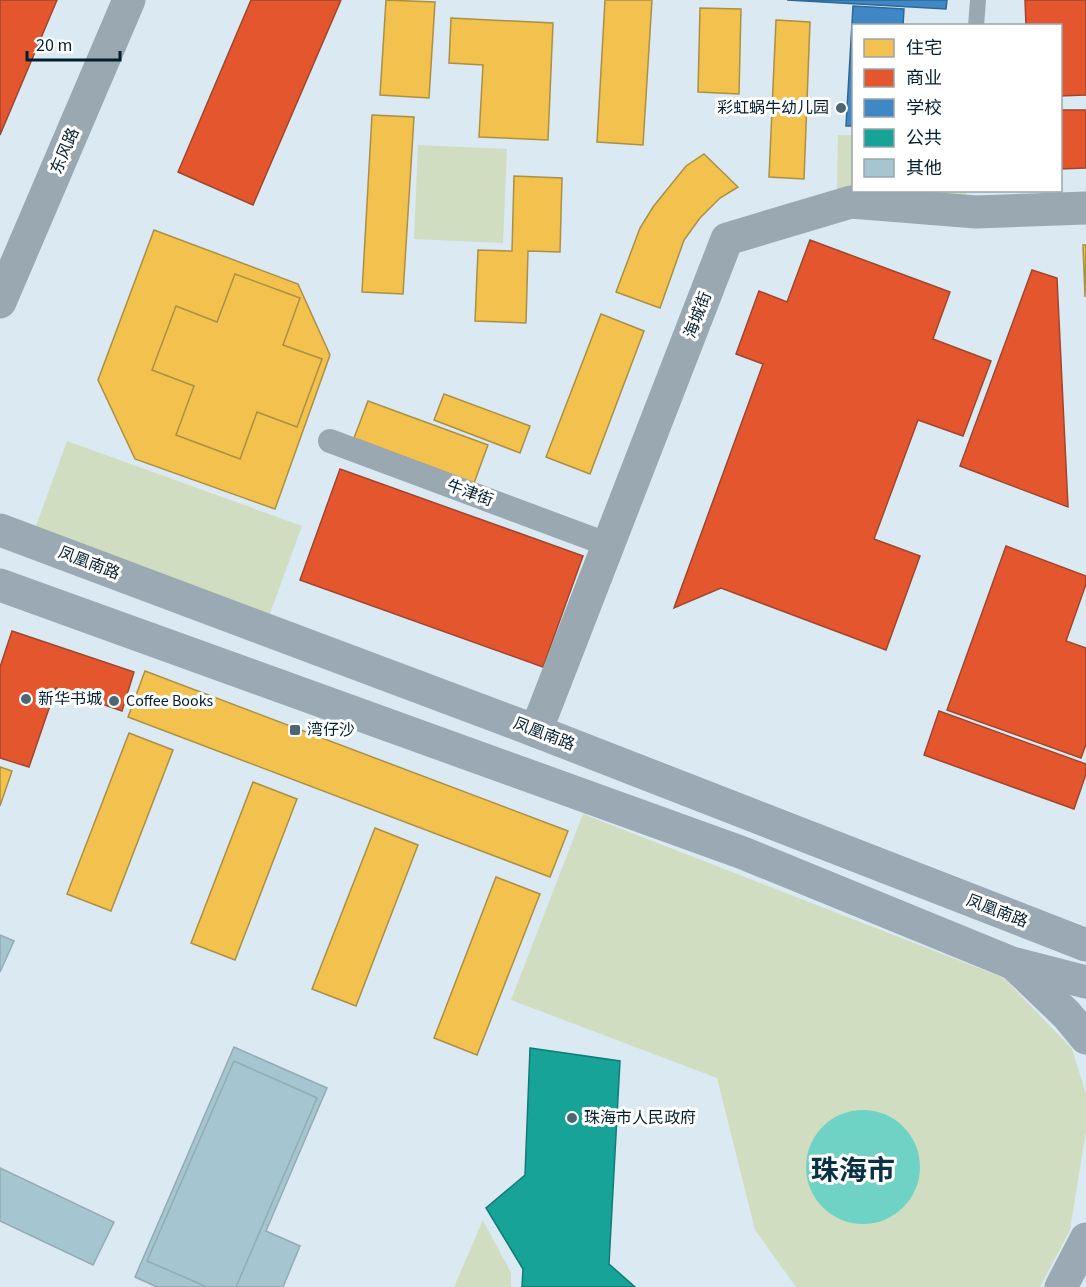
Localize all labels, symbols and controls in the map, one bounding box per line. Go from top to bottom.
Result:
scale bar [27,24,120,62]
legend [852,24,1062,192]
text: 20 m [36,33,72,58]
text: 住宅 [906,36,942,61]
text: 商业 [906,66,942,91]
text: 学校 [906,96,942,121]
place label: 彩虹蜗牛幼儿园 [717,97,829,119]
marker: 彩虹蜗牛幼儿园 [834,101,848,115]
street label: 东风路 [45,125,85,177]
text: 公共 [906,126,942,151]
text: 其他 [906,156,942,181]
street label: 海城街 [679,289,717,341]
street label: 牛津街 [444,474,496,512]
street label: 凤凰南路 [55,541,123,585]
place label: 新华书城 [38,688,102,710]
place label: Coffee Books [126,690,214,712]
marker: 新华书城 [19,692,33,706]
marker: Coffee Books [107,694,121,708]
street label: 凤凰南路 [510,712,578,756]
place label: 湾仔沙 [307,719,355,741]
marker: 湾仔沙 [288,723,302,737]
street label: 凤凰南路 [963,889,1031,933]
place label: 珠海市人民政府 [584,1107,696,1129]
marker: 珠海市人民政府 [565,1111,579,1125]
district label: 珠海市 [811,1151,895,1191]

